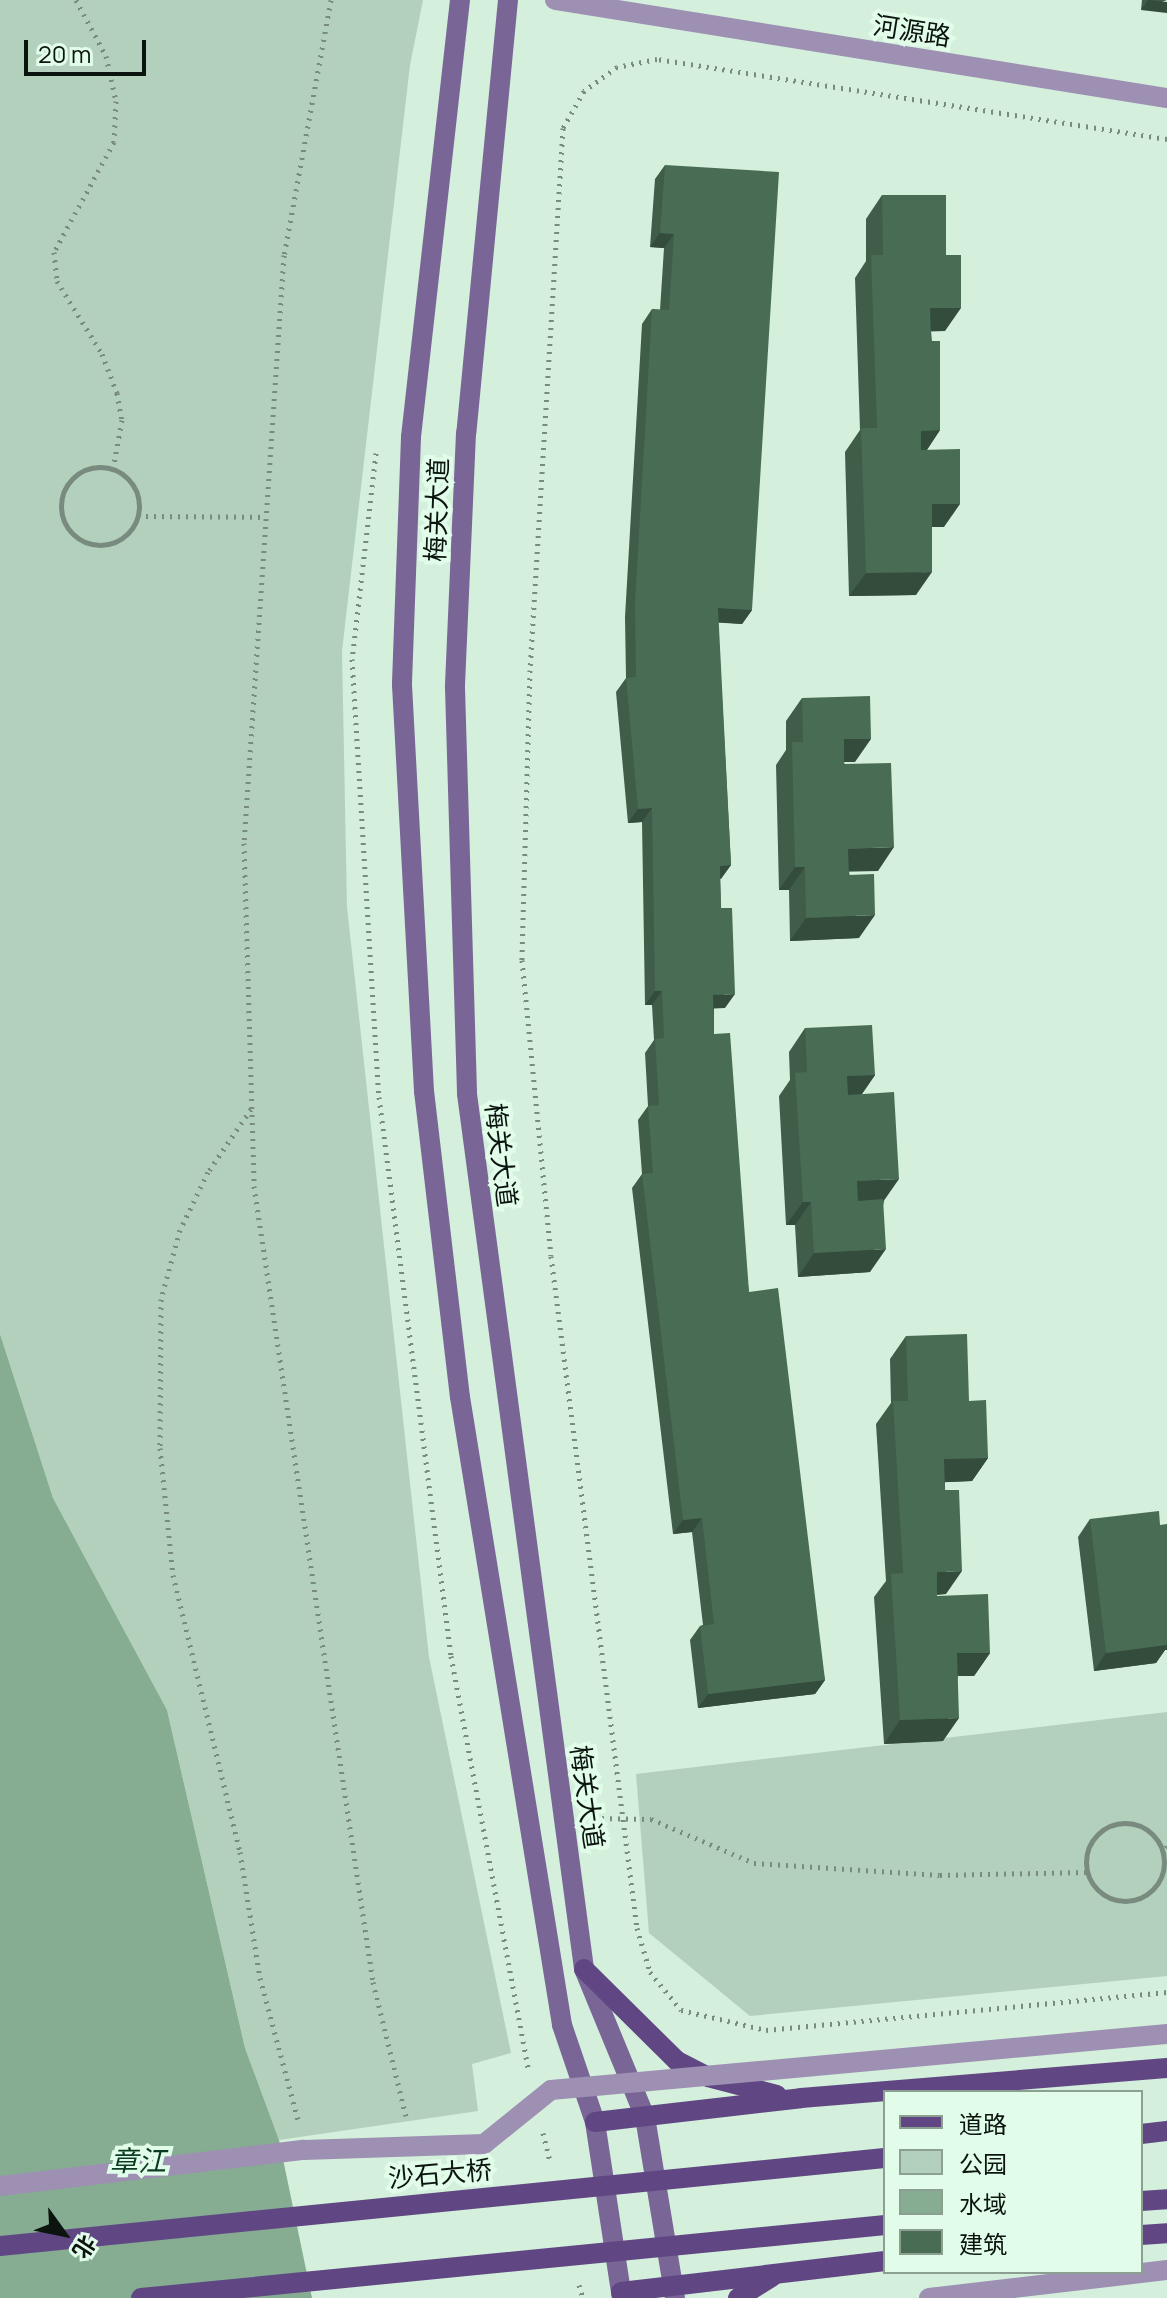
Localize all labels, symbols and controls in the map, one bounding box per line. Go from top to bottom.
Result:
street label: 河源路 [871,9,953,53]
scale bar [28,24,150,74]
text: 20 m [38,37,91,70]
street label: 梅关大道 [420,457,454,563]
street label: 梅关大道 [479,1101,523,1209]
street label: 梅关大道 [564,1743,610,1851]
legend [883,2090,1143,2274]
text: 道路 [959,2107,1007,2140]
water label: 章江 [110,2143,166,2177]
text: 公园 [959,2147,1007,2180]
street label: 沙石大桥 [387,2154,493,2194]
text: 水域 [959,2187,1007,2220]
north arrow [24,2194,104,2274]
text: 建筑 [959,2227,1007,2260]
text: 北 [66,2230,103,2264]

